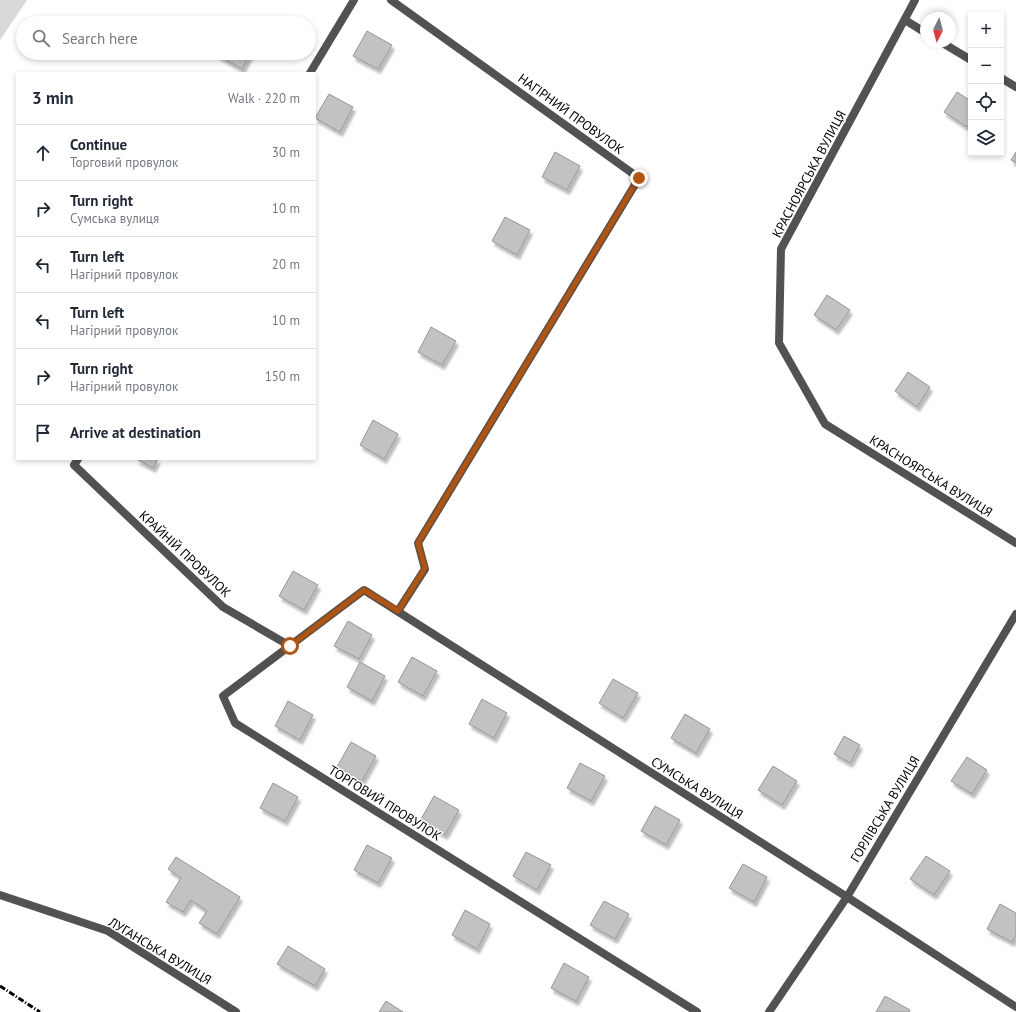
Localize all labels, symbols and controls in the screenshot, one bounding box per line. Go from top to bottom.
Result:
north arrow [920,12,956,48]
map controls [968,12,1004,156]
button: + [968,12,1004,48]
search box [16,16,316,60]
icon: search [30,27,52,49]
text: Search here [62,29,138,48]
button: − [968,48,1004,84]
street label: НАГІРНИЙ ПРОВУЛОК [515,70,627,158]
button: locate [968,84,1004,120]
text: 3 min [32,87,73,109]
text: Walk · 220 m [228,90,300,107]
street label: КРАСНОЯРСЬКА ВУЛИЦЯ [768,107,850,241]
button: layers [968,120,1004,156]
text: Continue [70,135,127,154]
icon: ahead [32,142,54,164]
text: 30 m [272,144,300,161]
text: Торговий провулок [70,154,178,171]
route end [630,169,648,187]
text: Turn right [70,191,133,210]
icon: right [32,198,54,220]
text: 10 m [272,200,300,217]
text: Сумська вулиця [70,210,159,227]
text: Turn left [70,247,124,266]
icon: left [32,254,54,276]
text: 20 m [272,256,300,273]
text: Нагірний провулок [70,266,178,283]
text: Turn left [70,303,124,322]
icon: left [32,310,54,332]
text: 10 m [272,312,300,329]
text: Нагірний провулок [70,322,178,339]
text: Turn right [70,359,133,378]
icon: right [32,366,54,388]
text: 150 m [265,368,300,385]
text: Нагірний провулок [70,378,178,395]
icon: arrive [32,422,54,444]
text: Arrive at destination [70,423,201,442]
street label: КРАСНОЯРСЬКА ВУЛИЦЯ [866,431,996,521]
street label: КРАЙНІЙ ПРОВУЛОК [135,507,235,601]
route start [281,637,299,655]
street label: СУМСЬКА ВУЛИЦЯ [648,753,746,823]
street label: ГОРЛІВСЬКА ВУЛИЦЯ [846,753,924,865]
street label: ТОРГОВИЙ ПРОВУЛОК [325,761,445,845]
street label: ЛУГАНСЬКА ВУЛИЦЯ [104,913,215,988]

